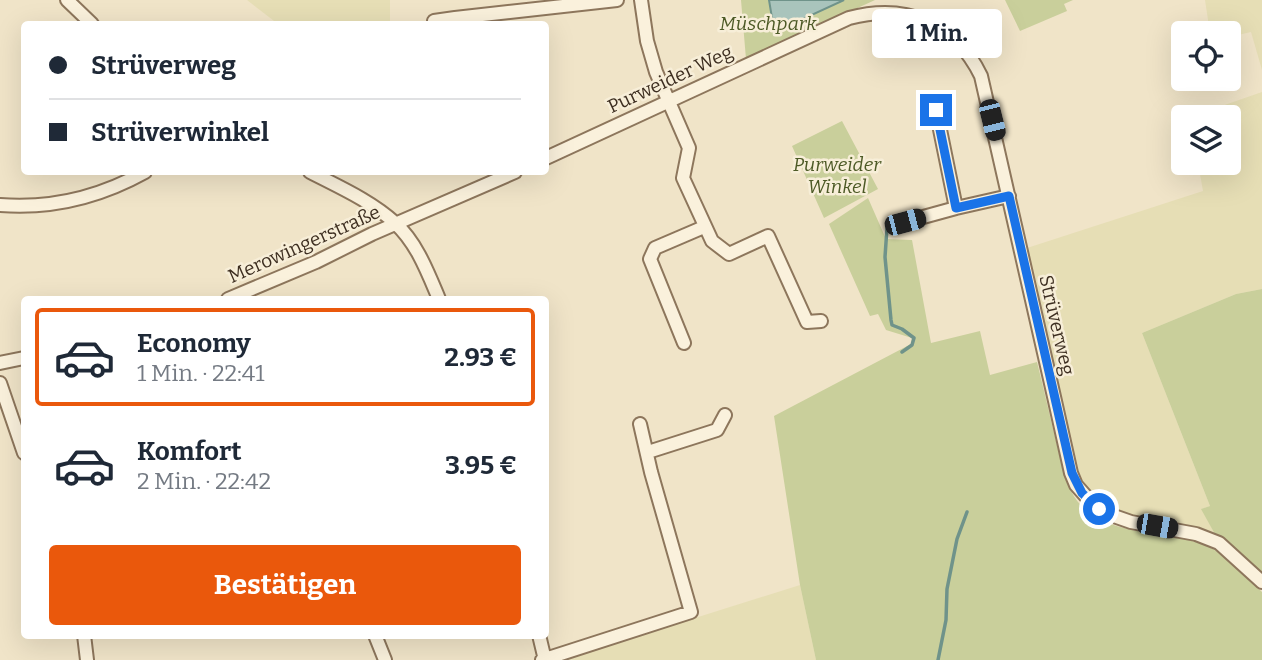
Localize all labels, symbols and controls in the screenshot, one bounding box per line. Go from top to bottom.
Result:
callout: 1 Min. [871,8,1001,57]
park label: Müschpark [719,12,817,35]
text: 1 Min. [906,19,968,47]
map controls [1171,21,1241,175]
button: locate [1171,21,1241,91]
street label: Purweider Weg [604,40,736,118]
text: Strüverweg [91,50,236,81]
route end [920,94,952,126]
car [977,97,1008,143]
button: layers [1171,105,1241,175]
text: Strüverwinkel [91,117,269,148]
park label: Purweider Winkel [793,153,882,198]
street label: Merowingerstraße [224,200,384,288]
car [882,206,929,238]
street label: Strüverweg [1034,273,1080,378]
icon: car [53,326,116,389]
text: Economy [137,328,251,359]
text: 2.93 € [444,342,517,373]
text: 1 Min. · 22:41 [137,359,265,387]
icon: car [53,434,116,497]
text: Komfort [137,436,242,467]
text: 3.95 € [445,450,517,481]
text: 2 Min. · 22:42 [137,467,271,495]
route start [1083,493,1115,525]
car [1135,512,1180,540]
button: Bestätigen [49,545,521,625]

